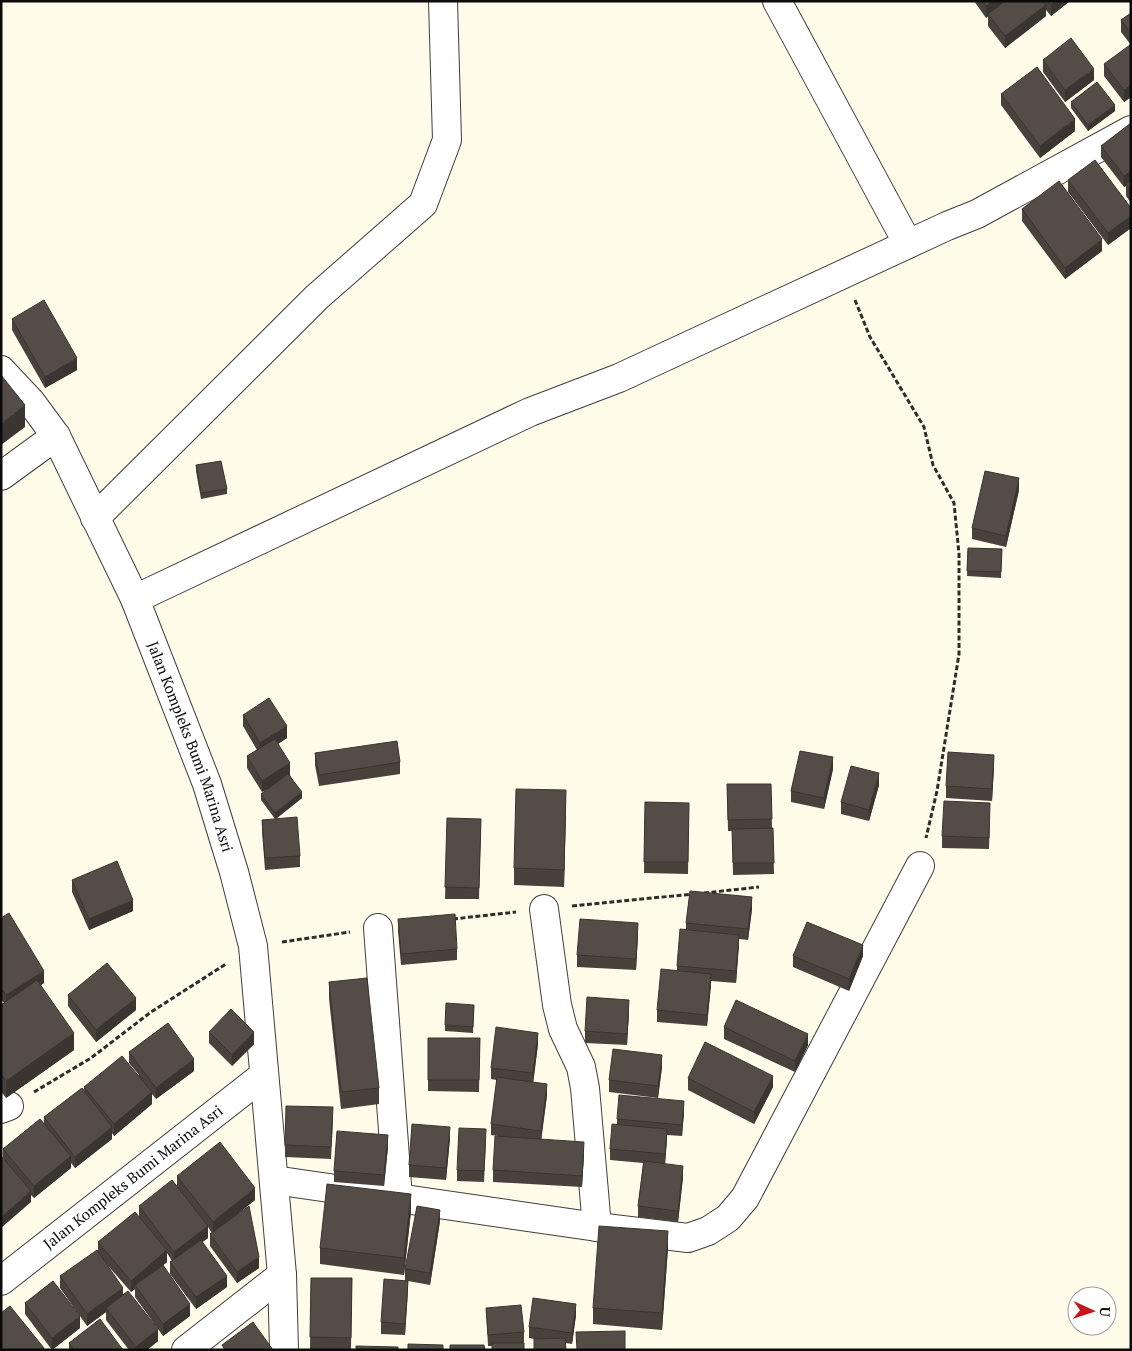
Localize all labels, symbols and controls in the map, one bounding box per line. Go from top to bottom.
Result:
street label: Jalan Kompleks Bumi Marina Asri [143,638,238,854]
street label: Jalan Kompleks Bumi Marina Asri [39,1100,227,1253]
north arrow [1067,1286,1117,1336]
text: U [1096,1306,1115,1317]

